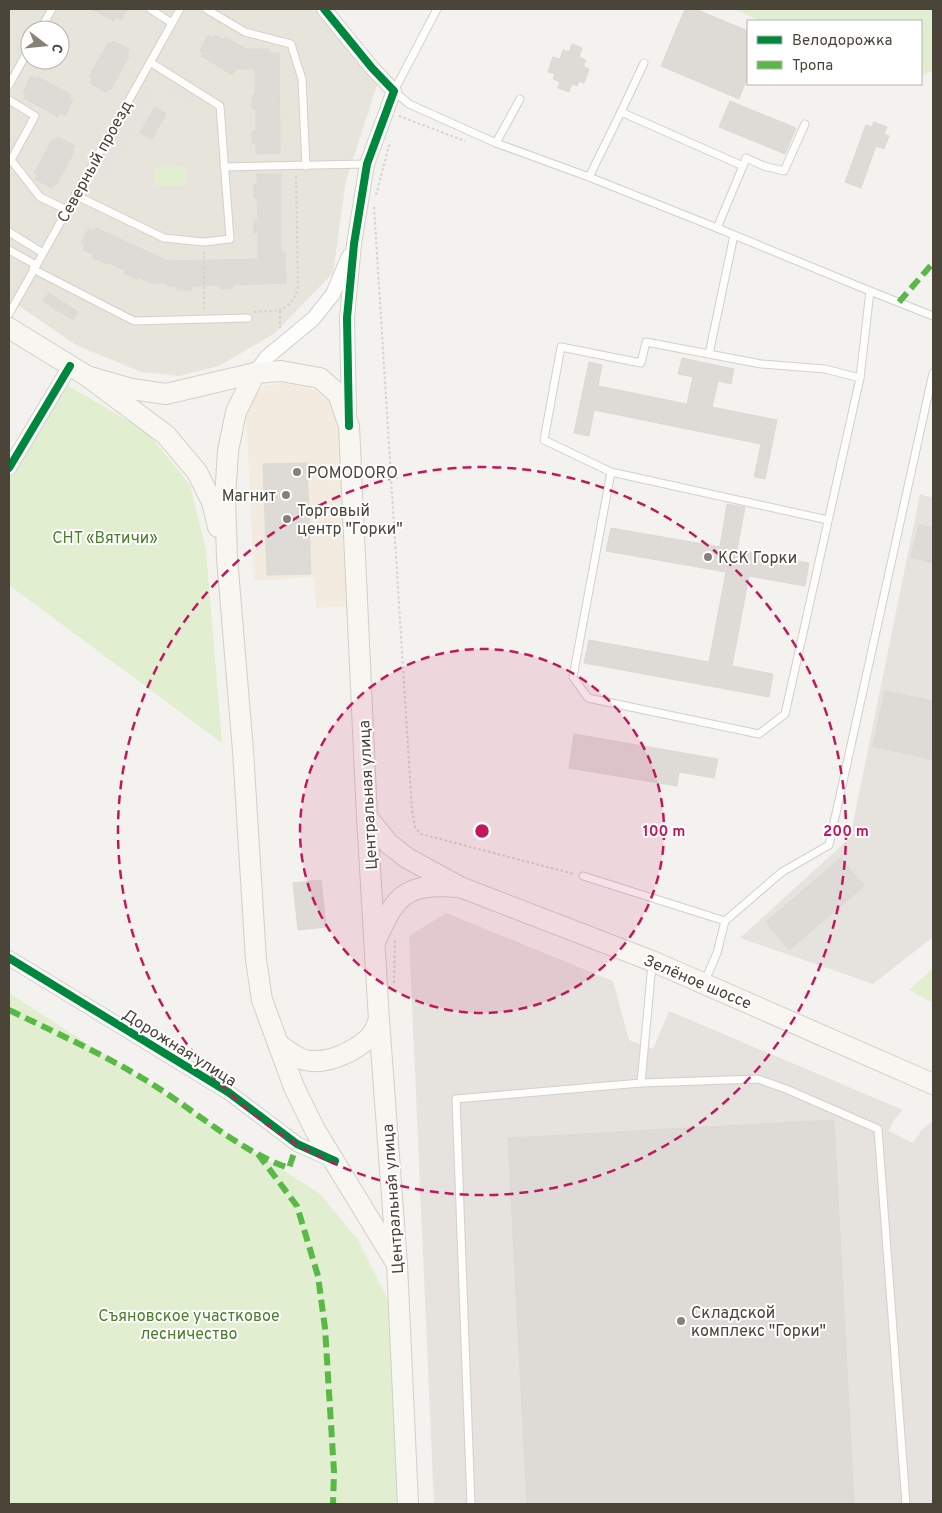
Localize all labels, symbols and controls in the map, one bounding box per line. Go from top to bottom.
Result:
north arrow [20,20,70,70]
legend [747,20,922,85]
text: Велодорожка [792,32,892,51]
text: С [47,42,65,55]
text: Тропа [792,57,833,76]
street label: Северный проезд [54,97,138,227]
place label: POMODORO [307,464,398,484]
marker: POMODORO [291,466,303,478]
place label: Магнит [222,487,276,507]
marker: Магнит [280,489,292,501]
place label: Торговый центр "Горки" [297,502,403,540]
marker: Торговый центр "Горки" [281,513,293,525]
park label: СНТ «Вятичи» [52,529,158,549]
place label: КСК Горки [718,549,797,569]
marker: КСК Горки [702,551,714,563]
street label: Центральная улица [355,719,383,870]
centre of rings [473,822,491,840]
text: 100 m [643,823,685,842]
text: 200 m [823,823,869,842]
street label: Зелёное шоссе [640,951,754,1015]
street label: Дорожная улица [118,1005,240,1092]
street label: Центральная улица [379,1123,409,1274]
place label: Складской комплекс "Горки" [691,1304,826,1342]
park label: Съяновское участковое лесничество [98,1307,280,1345]
marker: Складской комплекс "Горки" [675,1315,687,1327]

